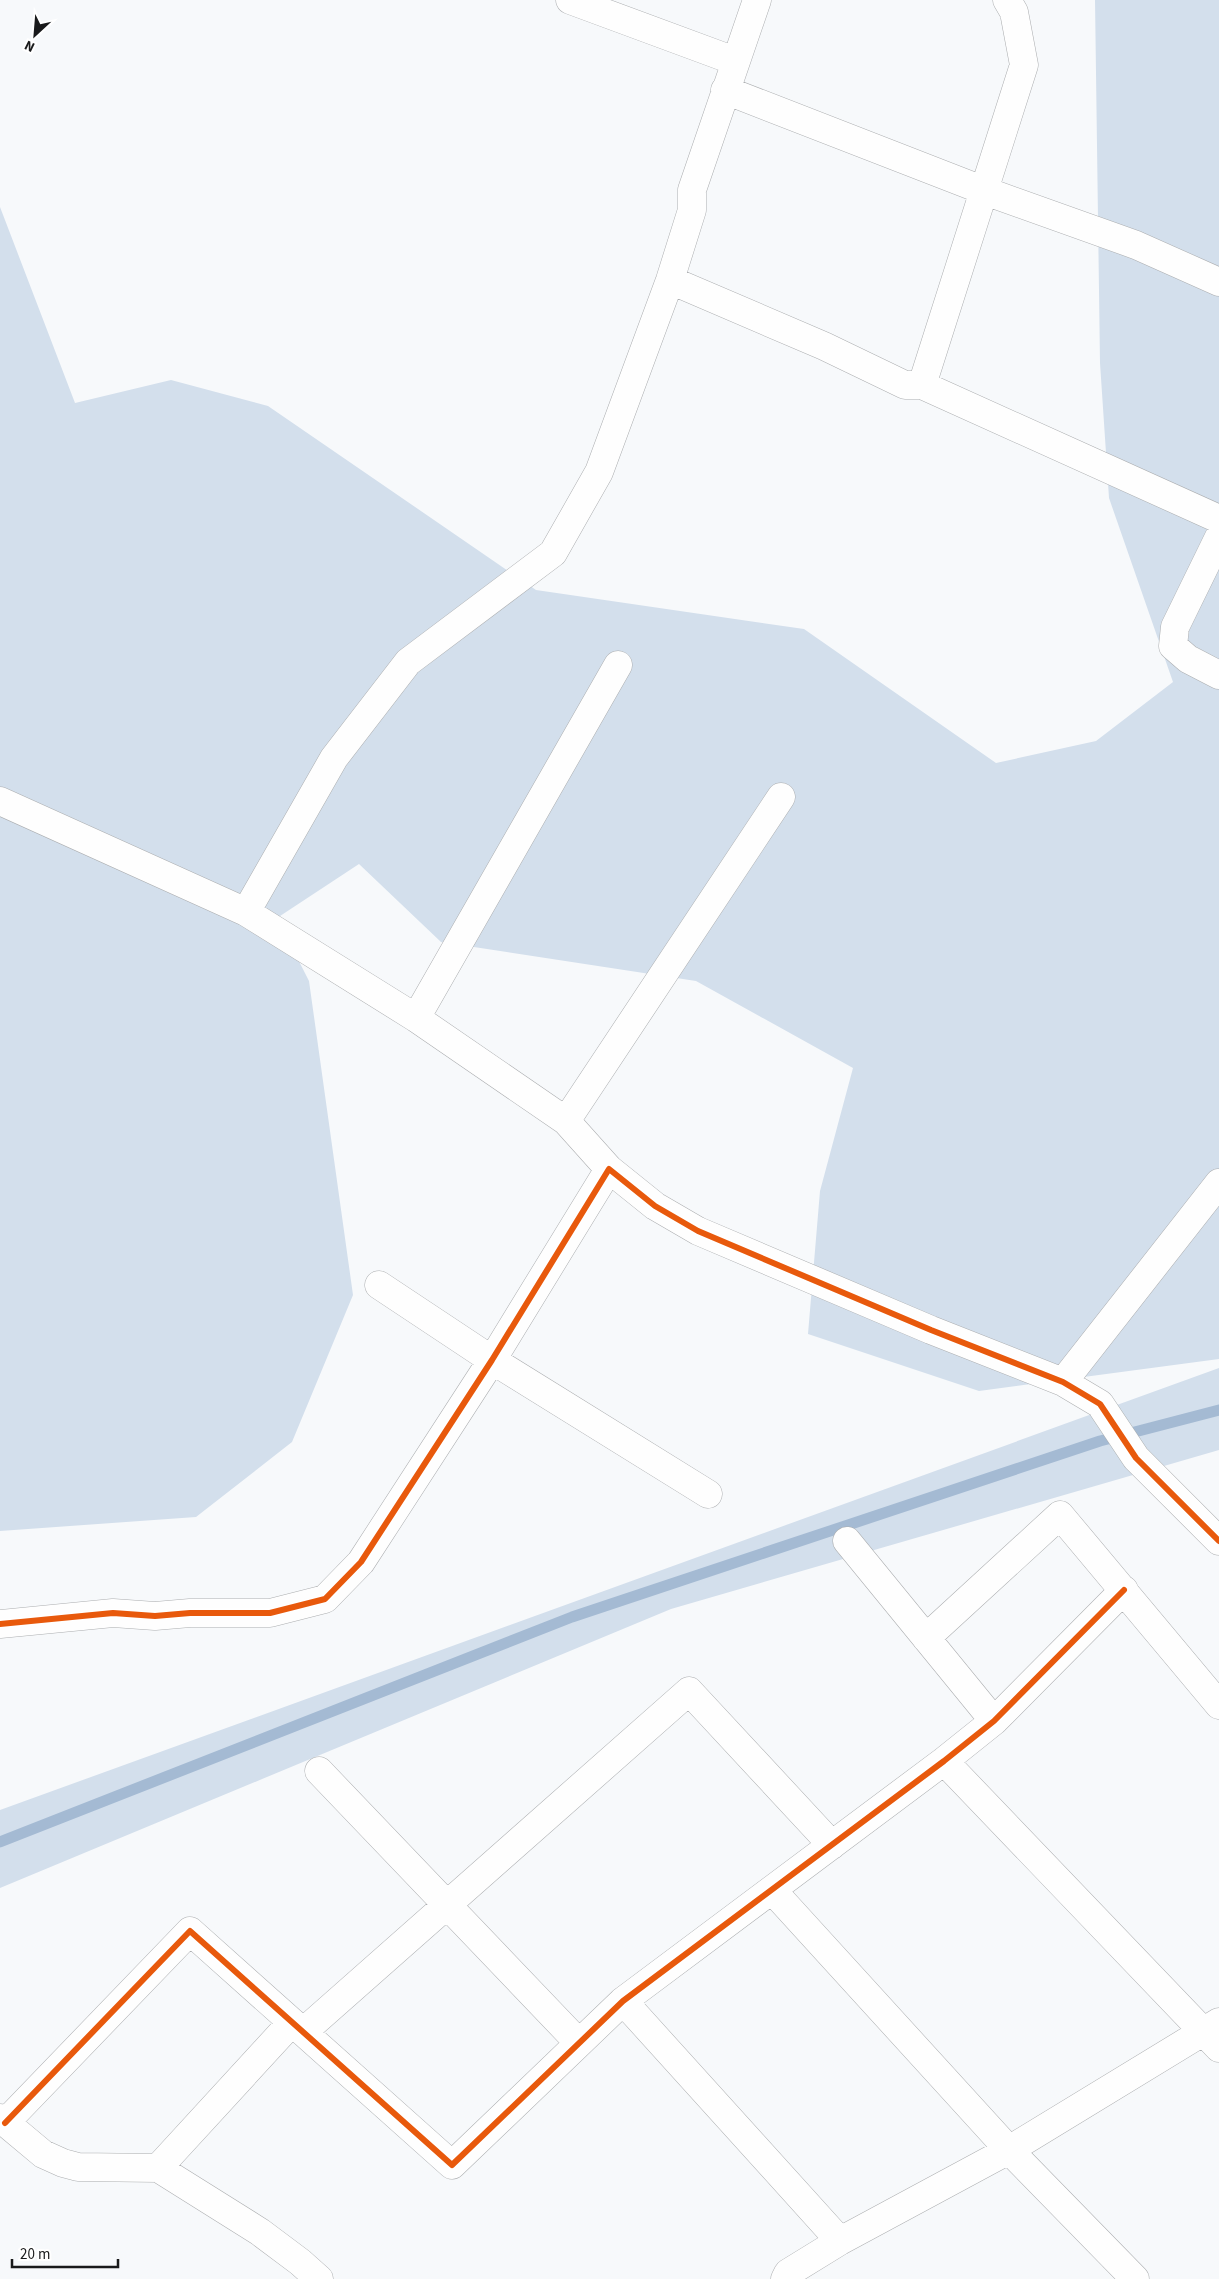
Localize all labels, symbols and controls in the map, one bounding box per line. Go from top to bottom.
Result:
north arrow [10,10,60,60]
text: N [21,35,38,57]
scale bar [12,2236,119,2268]
text: 20 m [20,2244,50,2265]

